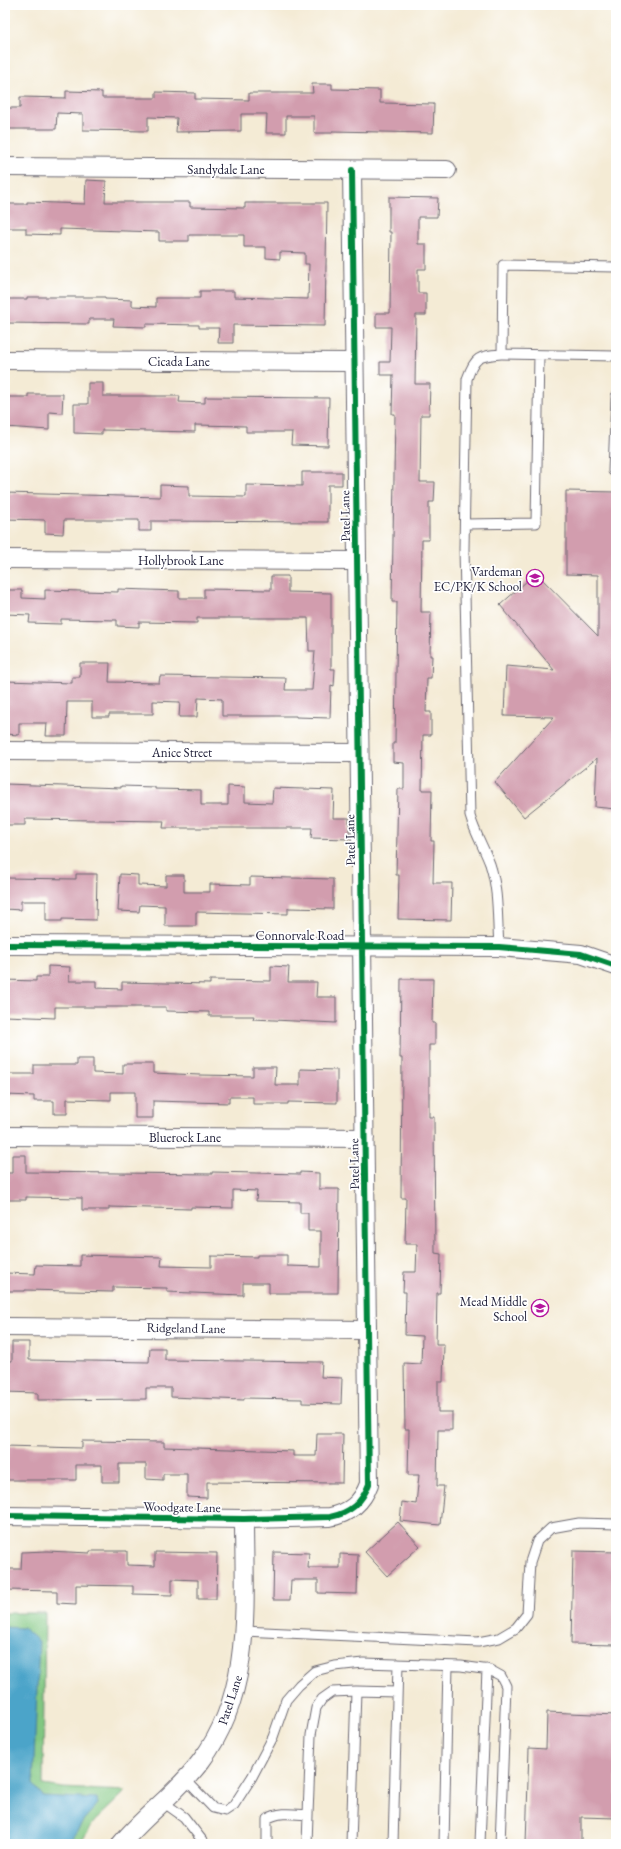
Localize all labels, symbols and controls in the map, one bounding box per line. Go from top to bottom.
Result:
street label: Sandydale Lane [187,161,265,178]
street label: Cicada Lane [148,353,210,370]
street label: Patel Lane [336,490,354,542]
street label: Hollybrook Lane [138,552,224,569]
place label: Vardeman EC/PK/K School [434,563,522,595]
school or university icon: Vardeman EC/PK/K School [525,568,545,588]
street label: Anice Street [151,744,212,761]
street label: Patel Lane [341,814,359,866]
street label: Connorvale Road [256,927,345,944]
street label: Bluerock Lane [149,1129,221,1146]
street label: Patel Lane [345,1138,363,1190]
place label: Mead Middle School [460,1293,527,1325]
school or university icon: Mead Middle School [530,1298,550,1318]
street label: Ridgeland Lane [146,1319,226,1337]
street label: Woodgate Lane [143,1498,221,1516]
street label: Patel Lane [214,1673,246,1727]

